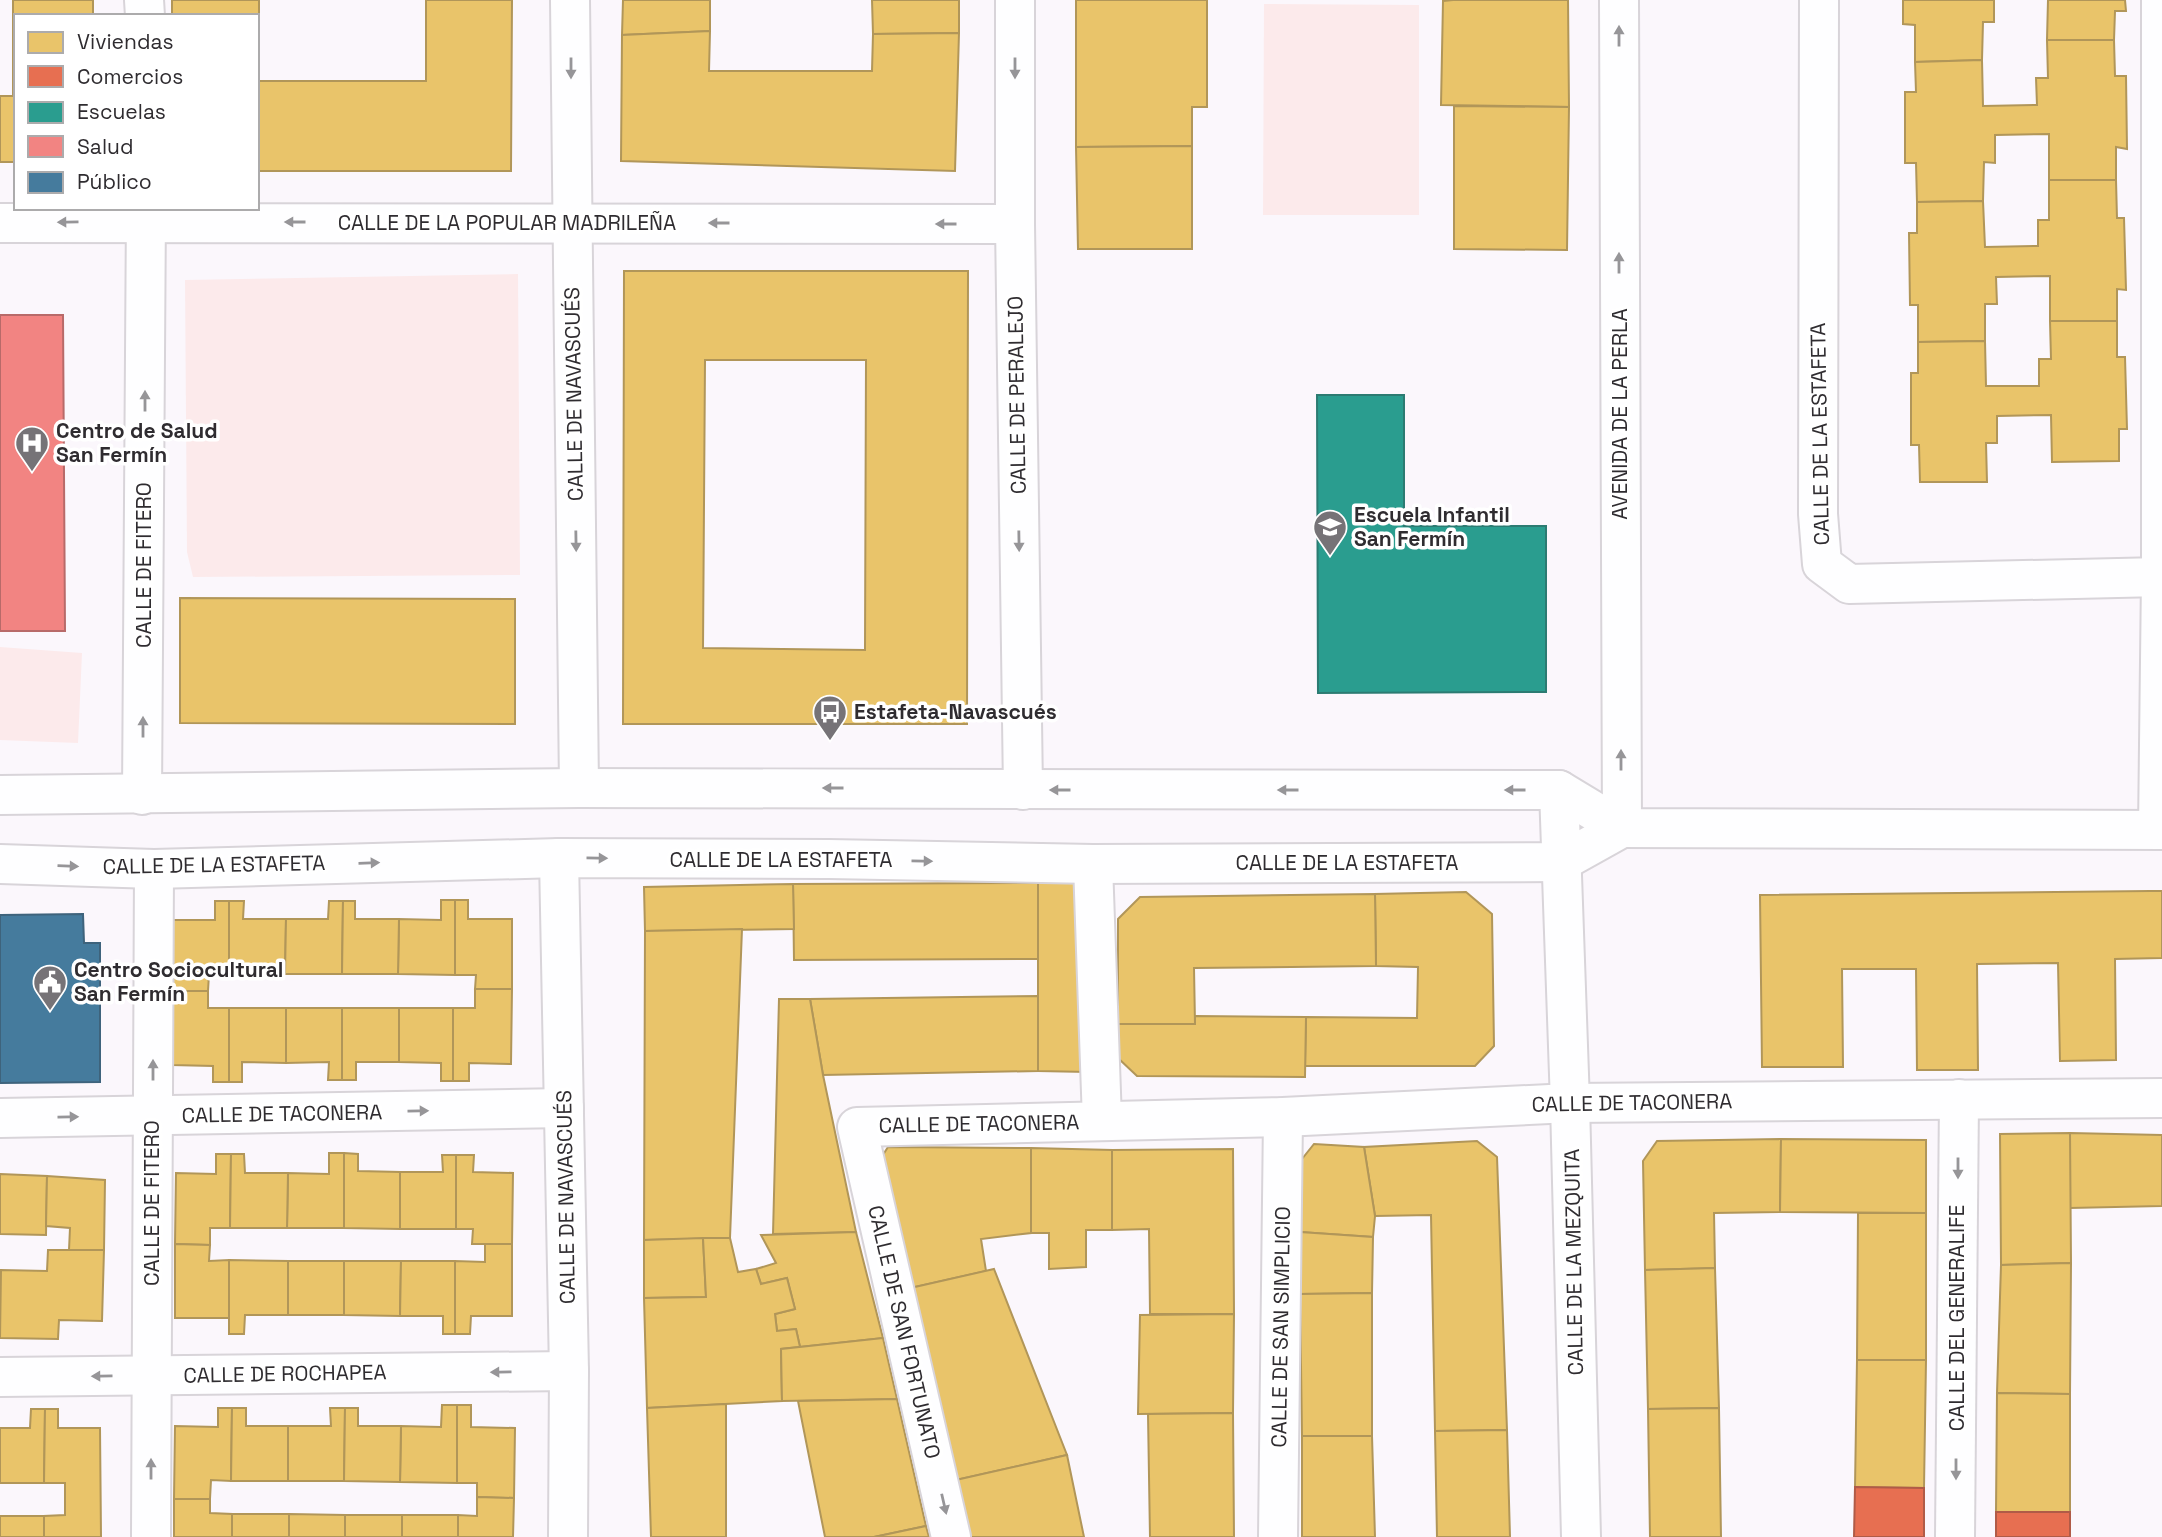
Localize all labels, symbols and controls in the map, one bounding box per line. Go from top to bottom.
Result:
legend [14,14,259,210]
one-way arrow [1613,24,1625,46]
text: Viviendas [77,28,174,55]
one-way arrow [565,57,576,79]
one-way arrow [1009,57,1021,79]
text: Comercios [77,63,183,90]
text: Escuelas [77,98,166,125]
text: Salud [77,133,133,160]
text: Público [77,168,152,195]
street label: CALLE DE LA POPULAR MADRILEÑA [338,209,676,236]
one-way arrow [57,216,79,228]
one-way arrow [284,216,306,228]
one-way arrow [708,217,730,229]
one-way arrow [935,218,957,230]
one-way arrow [1614,252,1625,274]
street label: CALLE DE NAVASCUÉS [558,287,589,501]
street label: CALLE DE PERALEJO [1001,296,1032,494]
street label: AVENIDA DE LA PERLA [1606,308,1633,520]
street label: CALLE DE LA ESTAFETA [1804,322,1835,546]
one-way arrow [140,390,151,412]
place label: Centro de Salud San Fermín [56,417,218,468]
hospital icon: Centro de Salud San Fermín [13,424,51,473]
street label: CALLE DE FITERO [130,482,157,648]
place label: Escuela Infantil San Fermín [1354,501,1510,552]
school or university icon: Escuela Infantil San Fermín [1311,508,1349,557]
one-way arrow [570,530,582,552]
one-way arrow [1014,530,1025,552]
bus stop icon: Estafeta-Navascués [811,693,849,742]
place label: Estafeta-Navascués [854,698,1057,725]
one-way arrow [137,715,149,737]
one-way arrow [1615,749,1627,771]
one-way arrow [821,782,843,794]
one-way arrow [1049,784,1071,796]
one-way arrow [1276,784,1298,796]
one-way arrow [1504,784,1526,796]
street label: CALLE DE LA ESTAFETA [670,846,892,873]
street label: CALLE DE LA ESTAFETA [102,849,326,880]
street label: CALLE DE LA ESTAFETA [1236,849,1458,876]
one-way arrow [586,852,608,864]
one-way arrow [911,855,933,866]
one-way arrow [358,857,380,869]
one-way arrow [57,861,79,872]
place label: Centro Sociocultural San Fermín [74,956,283,1007]
public building icon: Centro Sociocultural San Fermín [31,963,69,1012]
one-way arrow [147,1059,159,1081]
street label: CALLE DE TACONERA [1531,1087,1733,1118]
street label: CALLE DE NAVASCUÉS [550,1090,581,1304]
street label: CALLE DE TACONERA [181,1098,383,1129]
one-way arrow [407,1105,429,1116]
street label: CALLE DE TACONERA [878,1108,1080,1139]
one-way arrow [57,1111,79,1123]
street label: CALLE DE FITERO [138,1120,165,1286]
street label: CALLE DE LA MEZQUITA [1558,1148,1589,1376]
one-way arrow [1952,1157,1964,1179]
street label: CALLE DE SAN FORTUNATO [862,1203,947,1461]
street label: CALLE DEL GENERALIFE [1943,1205,1970,1431]
street label: CALLE DE SAN SIMPLICIO [1265,1206,1296,1448]
street label: CALLE DE ROCHAPEA [183,1358,387,1389]
one-way arrow [490,1366,512,1378]
one-way arrow [91,1370,113,1381]
one-way arrow [145,1458,157,1480]
one-way arrow [1950,1458,1962,1480]
one-way arrow [938,1493,949,1515]

